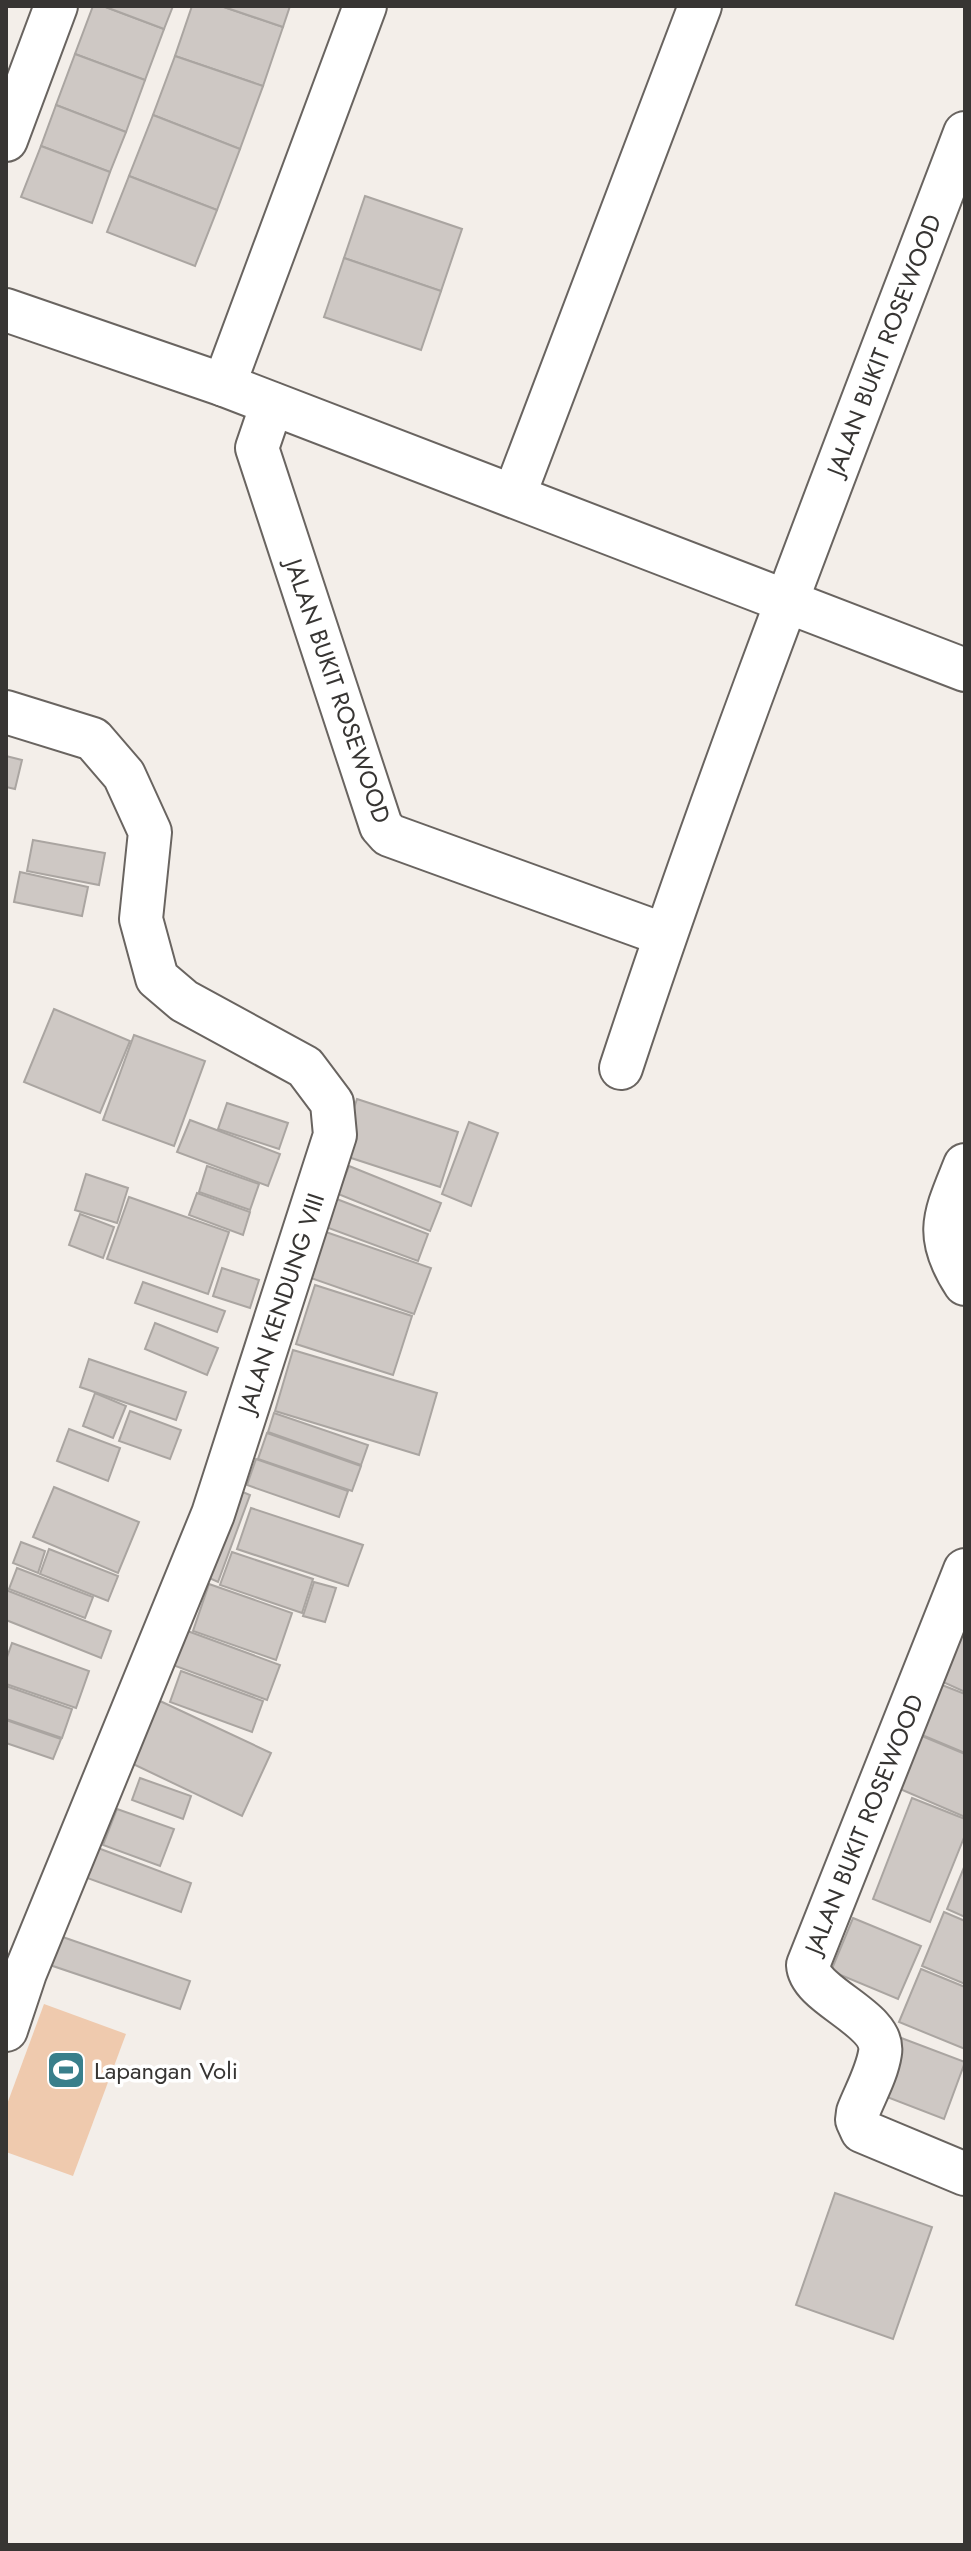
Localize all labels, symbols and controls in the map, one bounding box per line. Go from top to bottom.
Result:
street label: JALAN BUKIT ROSEWOOD [817,209,950,484]
street label: JALAN BUKIT ROSEWOOD [275,551,400,828]
street label: JALAN KENDUNG VIII [228,1189,333,1420]
street label: JALAN BUKIT ROSEWOOD [795,1689,932,1962]
sports icon: Lapangan Voli [45,2049,87,2091]
place label: Lapangan Voli [94,2053,238,2088]

